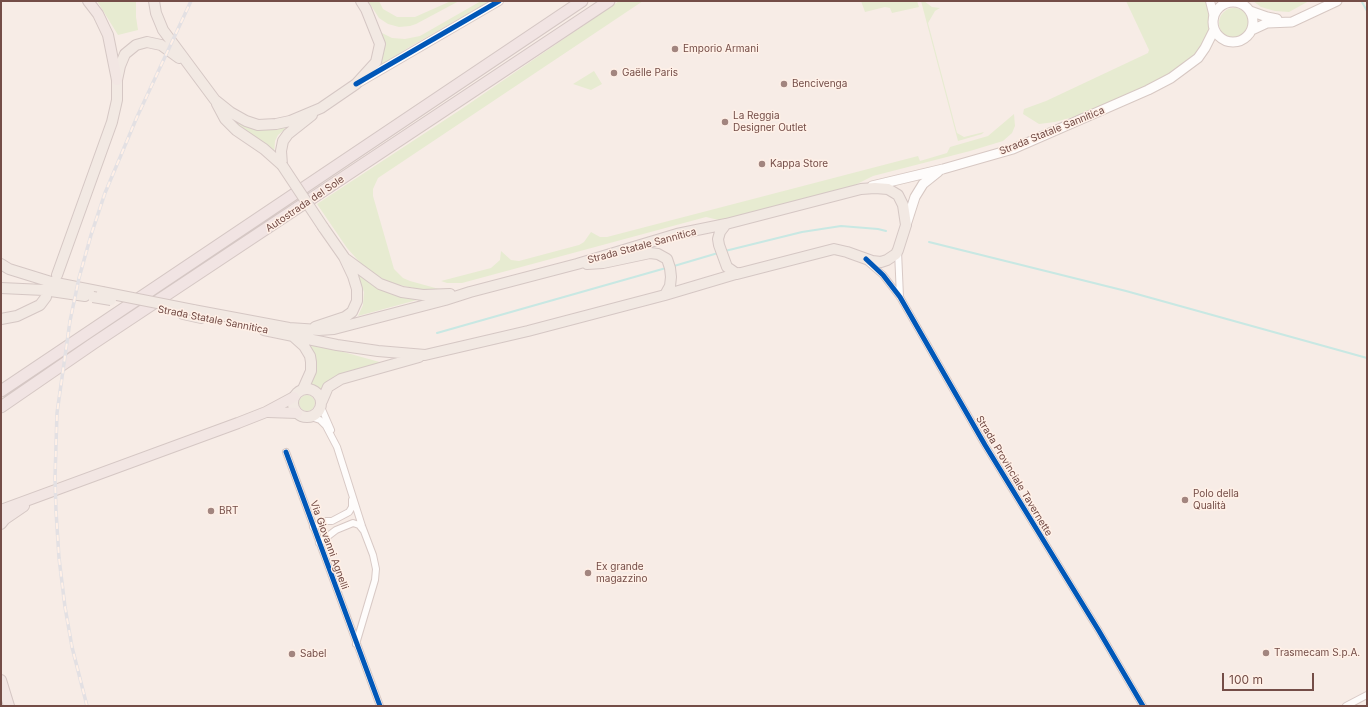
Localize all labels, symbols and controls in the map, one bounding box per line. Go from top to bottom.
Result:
place label: Emporio Armani [683,43,759,55]
marker: Emporio Armani [670,44,680,54]
place label: Gaëlle Paris [622,67,678,79]
marker: Gaëlle Paris [609,68,619,78]
place label: Bencivenga [792,78,847,90]
marker: Bencivenga [779,79,789,89]
street label: Strada Statale Sannitica [998,104,1106,158]
place label: La Reggia Designer Outlet [733,110,807,134]
marker: La Reggia Designer Outlet [720,117,730,127]
place label: Kappa Store [770,158,828,170]
marker: Kappa Store [757,159,767,169]
street label: Autostrada del Sole [263,173,347,235]
street label: Strada Statale Sannitica [586,226,698,266]
street label: Strada Statale Sannitica [157,303,269,337]
street label: Strada Provinciale Tavernette [973,414,1055,538]
place label: Polo della Qualità [1193,488,1239,512]
marker: Polo della Qualità [1180,495,1190,505]
street label: Via Giovanni Agnelli [307,499,351,591]
place label: BRT [219,505,238,517]
marker: BRT [206,506,216,516]
place label: Ex grande magazzino [596,561,647,584]
marker: Ex grande magazzino [583,568,593,578]
place label: Trasmecam S.p.A. [1274,647,1360,659]
place label: Sabel [300,648,326,660]
marker: Trasmecam S.p.A. [1261,648,1271,658]
marker: Sabel [287,649,297,659]
scale bar [1224,665,1316,691]
text: 100 m [1229,672,1263,687]

